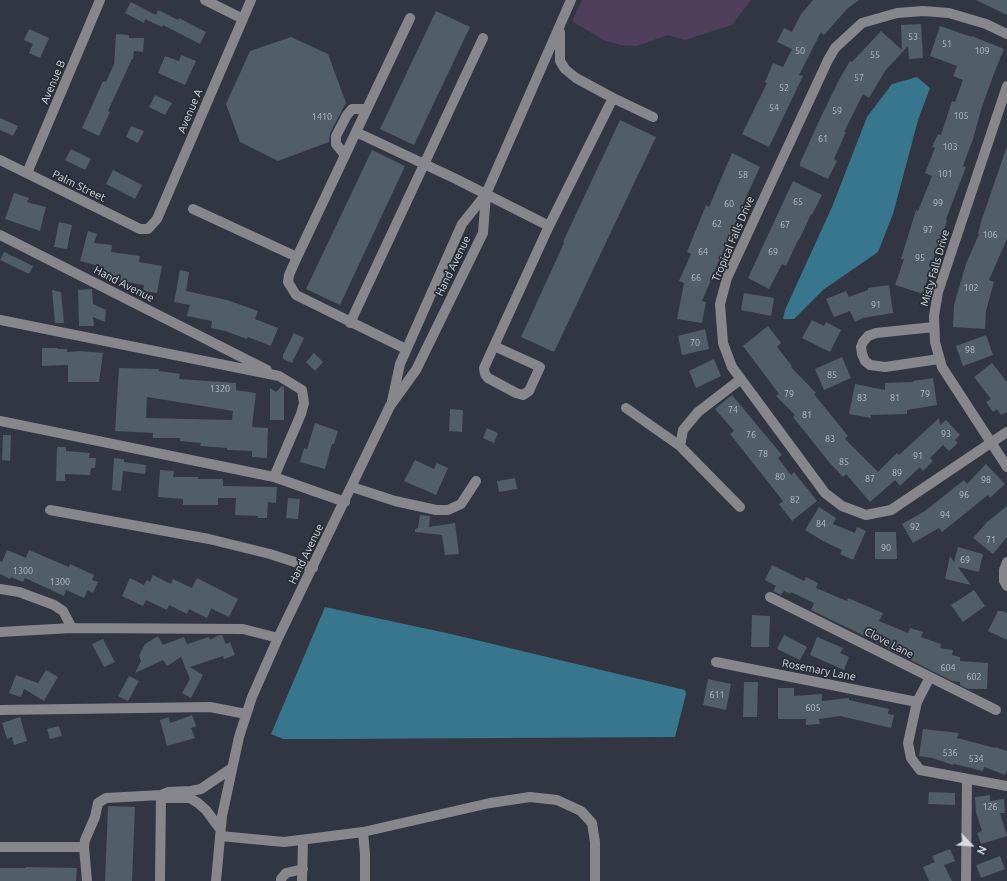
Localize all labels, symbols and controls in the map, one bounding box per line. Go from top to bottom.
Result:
house number: 53 [908,32,918,42]
house number: 51 [942,39,952,49]
house number: 50 [795,46,805,56]
house number: 109 [974,46,990,56]
house number: 55 [870,50,880,60]
street label: Avenue B [38,58,68,106]
house number: 57 [854,73,864,83]
house number: 52 [779,83,789,93]
street label: Avenue A [175,87,205,135]
house number: 54 [769,103,779,113]
house number: 59 [832,106,842,116]
house number: 105 [953,111,969,121]
house number: 1410 [312,112,332,122]
house number: 61 [818,134,828,144]
house number: 103 [942,142,958,152]
street label: Palm Street [50,167,108,205]
house number: 101 [937,169,953,179]
house number: 58 [738,170,748,180]
street label: Tropical Falls Drive [709,194,757,284]
house number: 65 [793,197,803,207]
house number: 99 [933,198,943,208]
house number: 60 [724,199,734,209]
house number: 62 [712,219,722,229]
house number: 67 [780,220,790,230]
house number: 97 [923,225,933,235]
street label: Misty Falls Drive [918,228,952,308]
house number: 106 [982,230,998,240]
street label: Hand Avenue [433,234,473,298]
house number: 64 [698,247,708,257]
house number: 69 [768,247,778,257]
house number: 95 [915,253,925,263]
street label: Hand Avenue [92,263,156,305]
house number: 66 [691,273,701,283]
house number: 102 [963,283,979,293]
house number: 91 [871,300,881,310]
house number: 70 [690,338,700,348]
house number: 98 [965,345,975,355]
house number: 85 [827,370,837,380]
house number: 1320 [210,384,230,394]
house number: 79 [784,389,794,399]
house number: 79 [920,389,930,399]
house number: 83 [857,393,867,403]
house number: 81 [890,393,900,403]
house number: 74 [728,405,738,415]
house number: 81 [802,410,812,420]
house number: 93 [941,429,951,439]
house number: 76 [746,430,756,440]
house number: 83 [825,434,835,444]
house number: 78 [758,449,768,459]
house number: 91 [913,451,923,461]
house number: 85 [839,457,849,467]
house number: 89 [892,468,902,478]
house number: 80 [775,472,785,482]
house number: 87 [865,474,875,484]
house number: 98 [981,475,991,485]
house number: 96 [959,490,969,500]
house number: 82 [790,495,800,505]
house number: 94 [940,510,950,520]
house number: 84 [816,519,826,529]
street label: Hand Avenue [286,522,326,586]
house number: 92 [910,522,920,532]
house number: 71 [986,535,996,545]
house number: 90 [881,543,891,553]
house number: 69 [960,555,970,565]
house number: 1300 [13,566,33,576]
house number: 1300 [50,577,70,587]
street label: Clove Lane [862,625,916,661]
street label: Rosemary Lane [781,656,857,684]
house number: 604 [940,663,956,673]
house number: 602 [966,672,982,682]
house number: 611 [709,690,725,700]
house number: 605 [805,703,821,713]
house number: 536 [942,748,958,758]
house number: 534 [968,754,984,764]
house number: 126 [982,802,998,812]
north arrow [951,825,991,865]
text: N [975,844,989,856]

